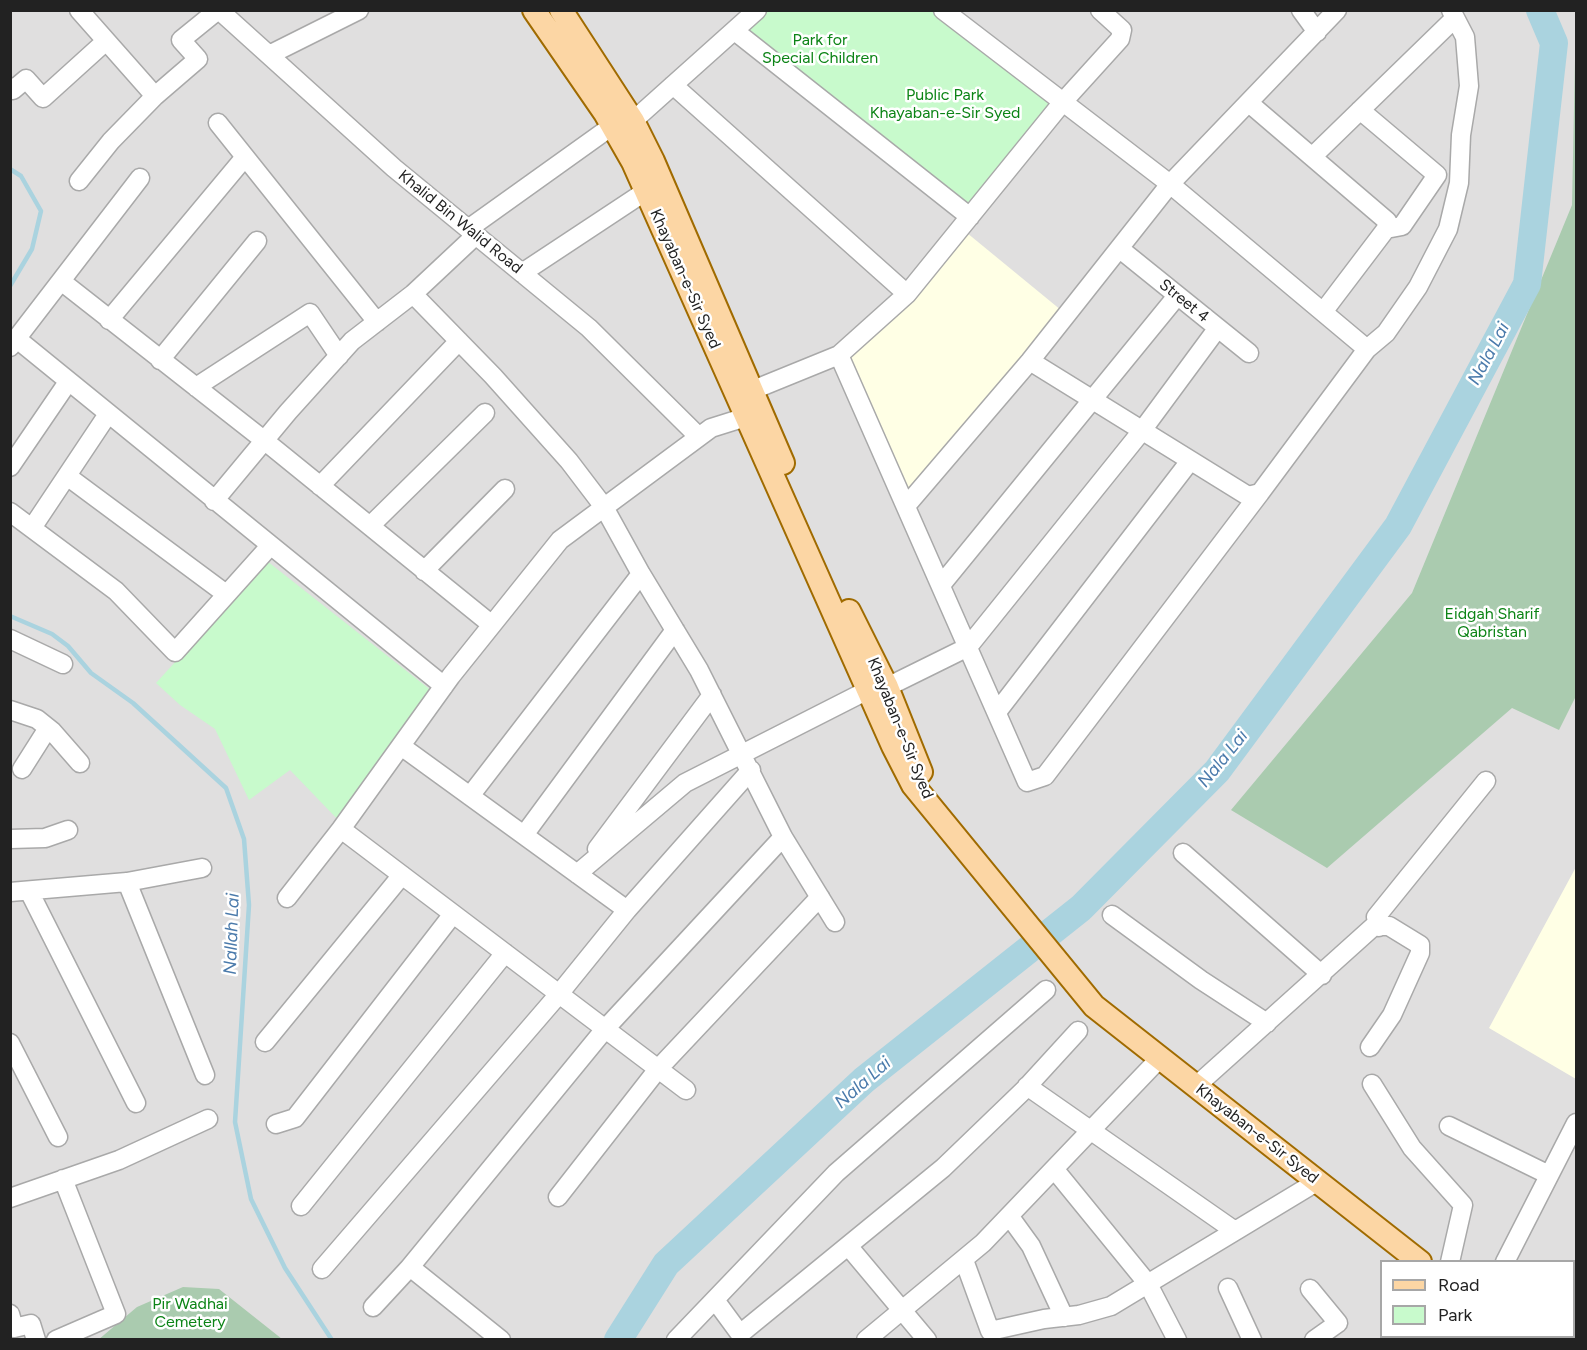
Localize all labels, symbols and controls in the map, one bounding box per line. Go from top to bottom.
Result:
park label: Park for Special Children [762,30,878,68]
park label: Public Park Khayaban-e-Sir Syed [870,85,1020,123]
street label: Khalid Bin Walid Road [394,166,526,278]
street label: Khayaban-e-Sir Syed [646,206,724,352]
street label: Street 4 [1155,275,1213,327]
water label: Nala Lai [1464,319,1514,389]
park label: Eidgah Sharif Qabristan [1445,604,1539,642]
street label: Khayaban-e-Sir Syed [863,655,937,801]
water label: Nala Lai [1193,726,1253,792]
water label: Nallah Lai [220,893,244,975]
water label: Nala Lai [830,1053,896,1113]
street label: Khayaban-e-Sir Syed [1192,1080,1322,1188]
legend [1380,1260,1575,1338]
text: Road [1438,1274,1479,1296]
park label: Pir Wadhai Cemetery [152,1294,228,1332]
text: Park [1438,1304,1472,1326]

